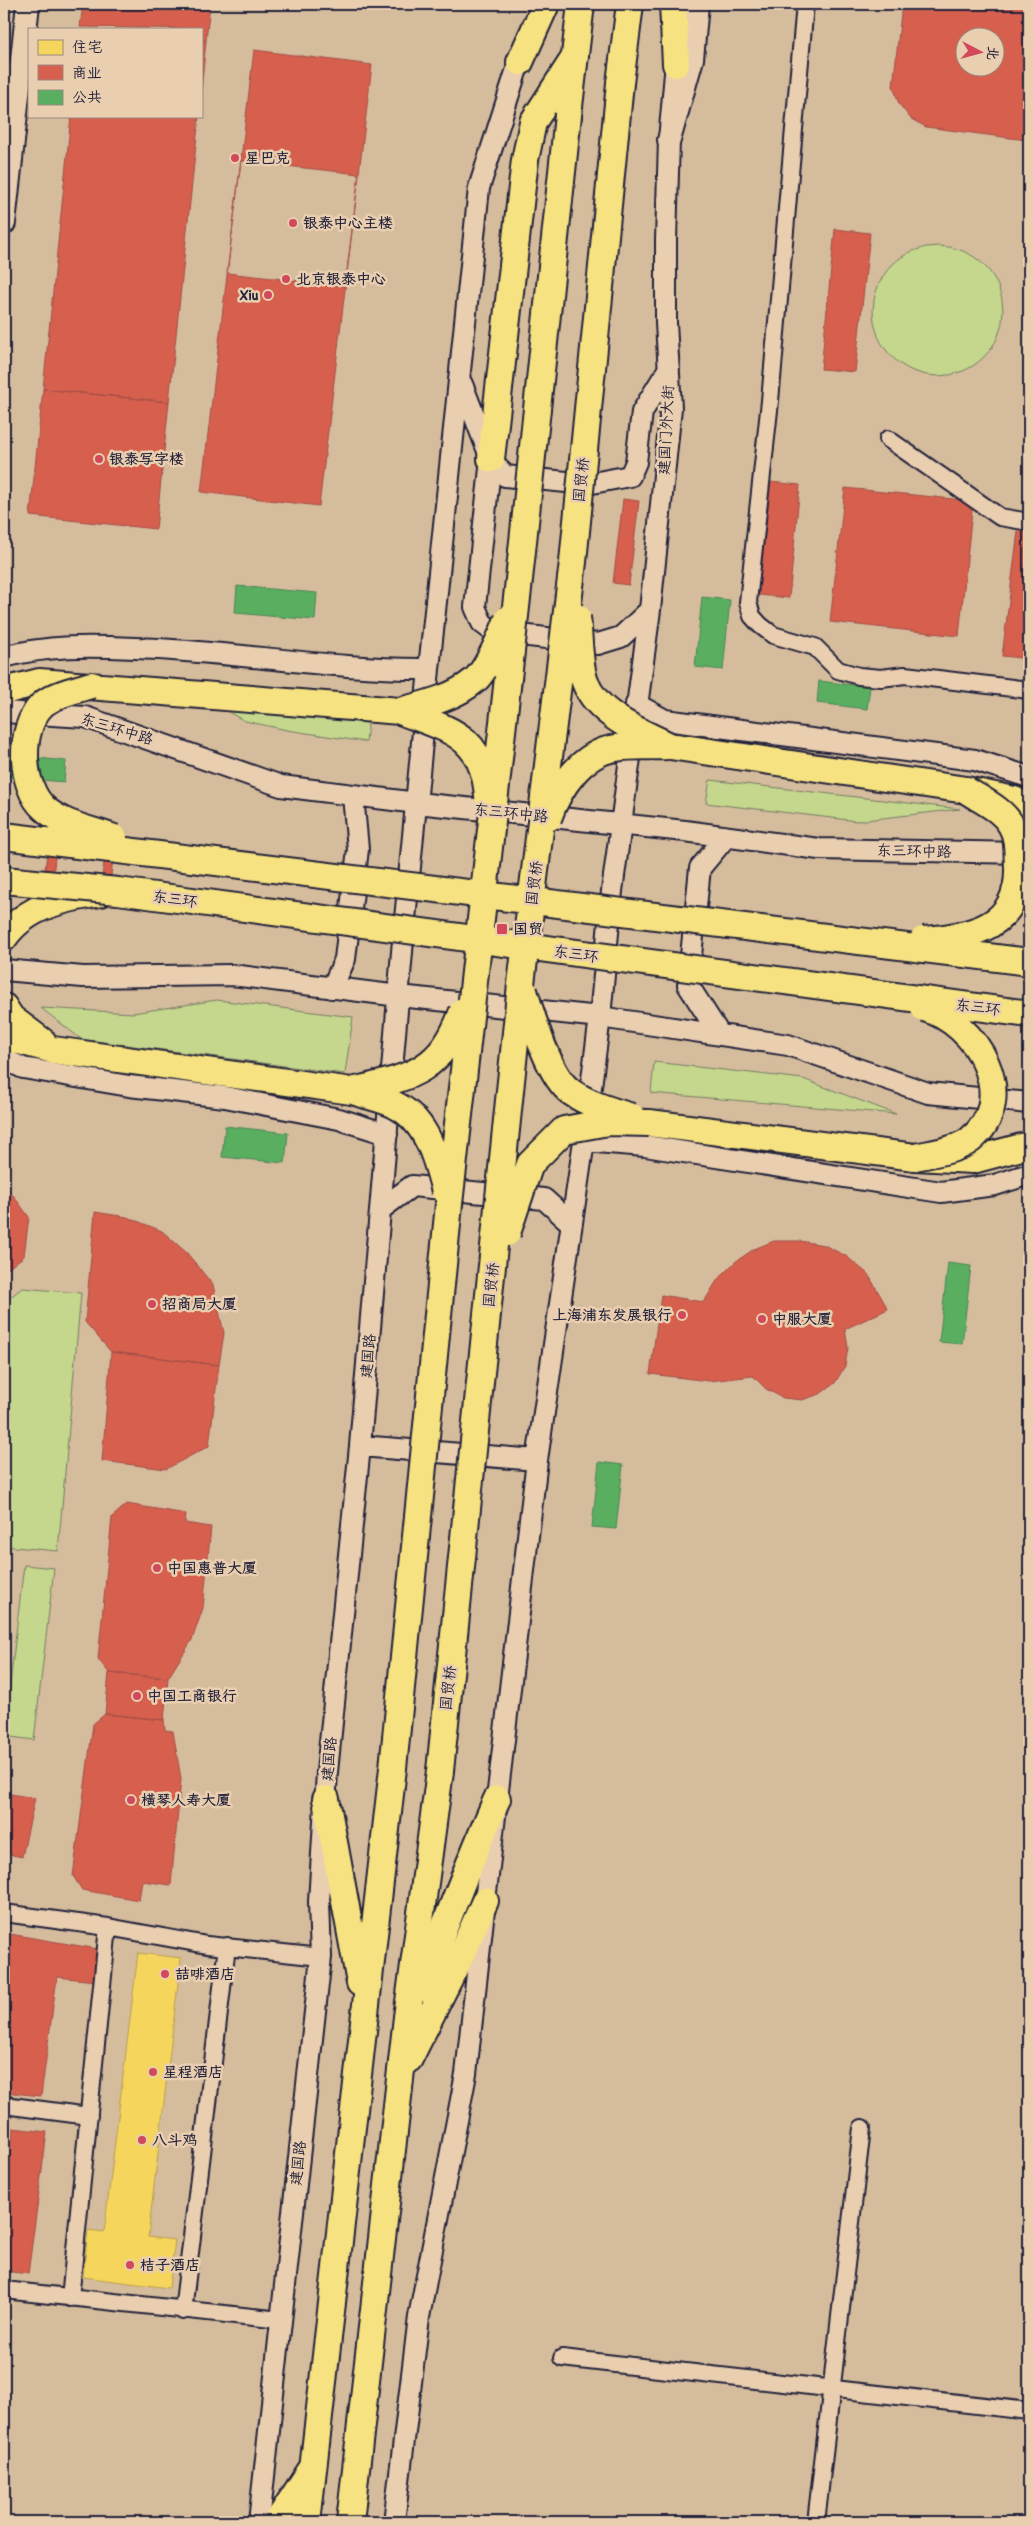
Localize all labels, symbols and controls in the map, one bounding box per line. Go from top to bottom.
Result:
legend [28,28,202,118]
north arrow [956,28,1006,78]
text: 住宅 [72,36,102,57]
text: 北 [983,45,1004,61]
text: 商业 [72,62,102,83]
text: 公共 [72,86,102,107]
place label: 星巴克 [245,147,290,168]
marker: 星巴克 [229,152,241,164]
place label: 银泰中心主楼 [303,212,393,233]
marker: 银泰中心主楼 [287,217,299,229]
place label: 北京银泰中心 [296,268,386,289]
marker: 北京银泰中心 [280,273,292,285]
place label: Xiu [240,284,259,305]
marker: Xiu [262,289,274,301]
street label: 建国门外大街 [653,384,678,475]
place label: 银泰写字楼 [109,448,184,469]
marker: 银泰写字楼 [93,453,105,465]
street label: 国贸桥 [568,456,593,503]
street label: 东三环中路 [78,708,156,750]
street label: 东三环中路 [473,798,549,827]
street label: 东三环中路 [876,839,952,862]
street label: 国贸桥 [520,859,547,907]
street label: 东三环 [151,885,199,912]
place label: 国贸 [513,918,543,939]
marker: 国贸 [495,922,509,936]
street label: 东三环 [552,940,600,967]
street label: 东三环 [954,993,1002,1020]
street label: 国贸桥 [478,1261,503,1308]
place label: 招商局大厦 [162,1293,237,1314]
marker: 招商局大厦 [146,1298,158,1310]
place label: 上海浦东发展银行 [552,1304,672,1325]
place label: 中服大厦 [772,1308,832,1329]
marker: 上海浦东发展银行 [676,1309,688,1321]
marker: 中服大厦 [756,1313,768,1325]
street label: 建国路 [355,1333,380,1379]
place label: 中国惠普大厦 [167,1557,257,1578]
marker: 中国惠普大厦 [151,1562,163,1574]
street label: 国贸桥 [435,1664,460,1711]
place label: 中国工商银行 [147,1685,237,1706]
marker: 中国工商银行 [131,1690,143,1702]
street label: 建国路 [316,1736,341,1782]
place label: 横琴人寿大厦 [141,1789,231,1810]
marker: 横琴人寿大厦 [125,1794,137,1806]
place label: 喆啡酒店 [175,1963,235,1984]
marker: 喆啡酒店 [159,1968,171,1980]
place label: 星程酒店 [163,2061,223,2082]
marker: 星程酒店 [147,2066,159,2078]
place label: 八斗鸡 [152,2129,197,2150]
marker: 八斗鸡 [136,2134,148,2146]
street label: 建国路 [285,2139,310,2186]
place label: 桔子酒店 [140,2254,200,2275]
marker: 桔子酒店 [124,2259,136,2271]

